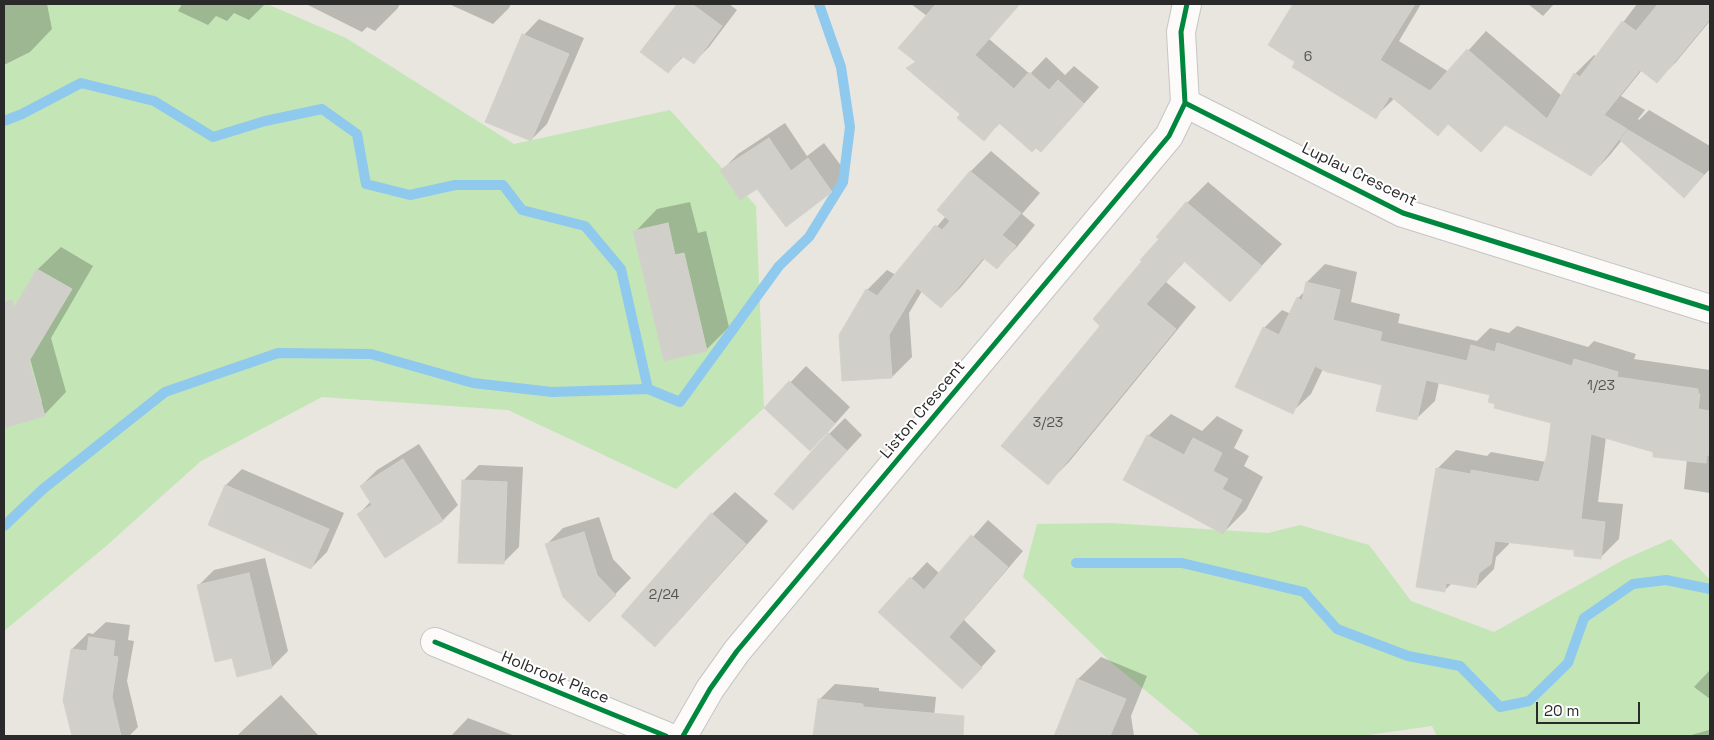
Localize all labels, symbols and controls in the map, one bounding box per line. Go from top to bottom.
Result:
house number: 6 [1304,49,1312,65]
street label: Luplau Crescent [1298,139,1420,211]
street label: Liston Crescent [877,357,969,463]
house number: 1/23 [1587,378,1615,394]
house number: 3/23 [1033,415,1063,431]
house number: 2/24 [649,587,679,603]
street label: Holbrook Place [498,648,612,708]
scale bar [1539,692,1643,724]
text: 20 m [1544,701,1579,720]

